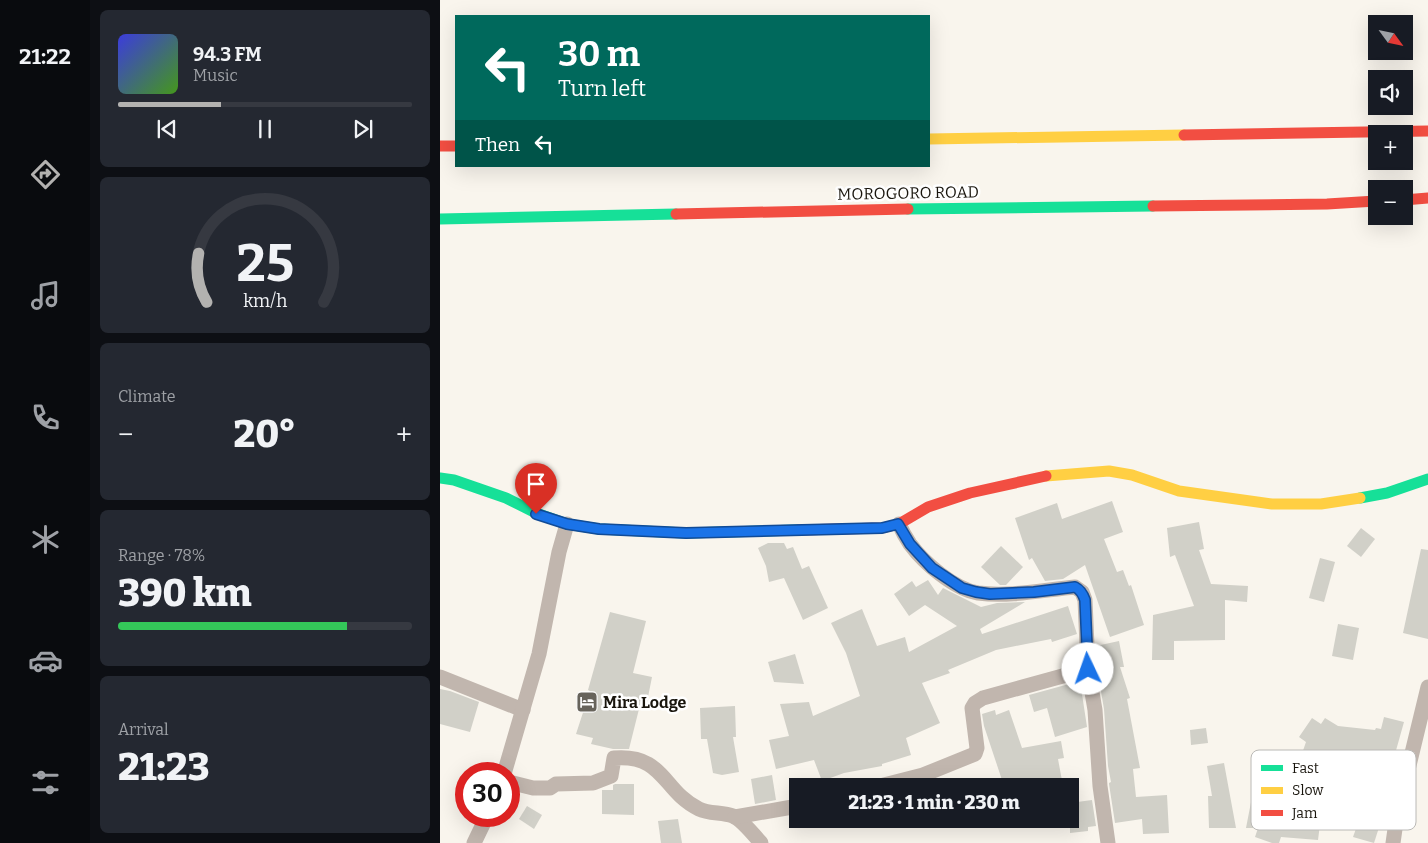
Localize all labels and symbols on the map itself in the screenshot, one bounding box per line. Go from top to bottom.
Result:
north arrow [1368,15,1412,60]
street label: MOROGORO ROAD [837,182,979,204]
pin [515,463,557,514]
position arrow [1061,642,1113,694]
hotel icon: Mira Lodge [575,690,599,714]
place label: Mira Lodge [603,693,687,712]
legend [1251,750,1416,830]
text: Fast [1292,760,1319,777]
speed limit sign: 30 [455,762,520,827]
text: Slow [1292,782,1324,799]
text: Jam [1291,805,1318,822]

